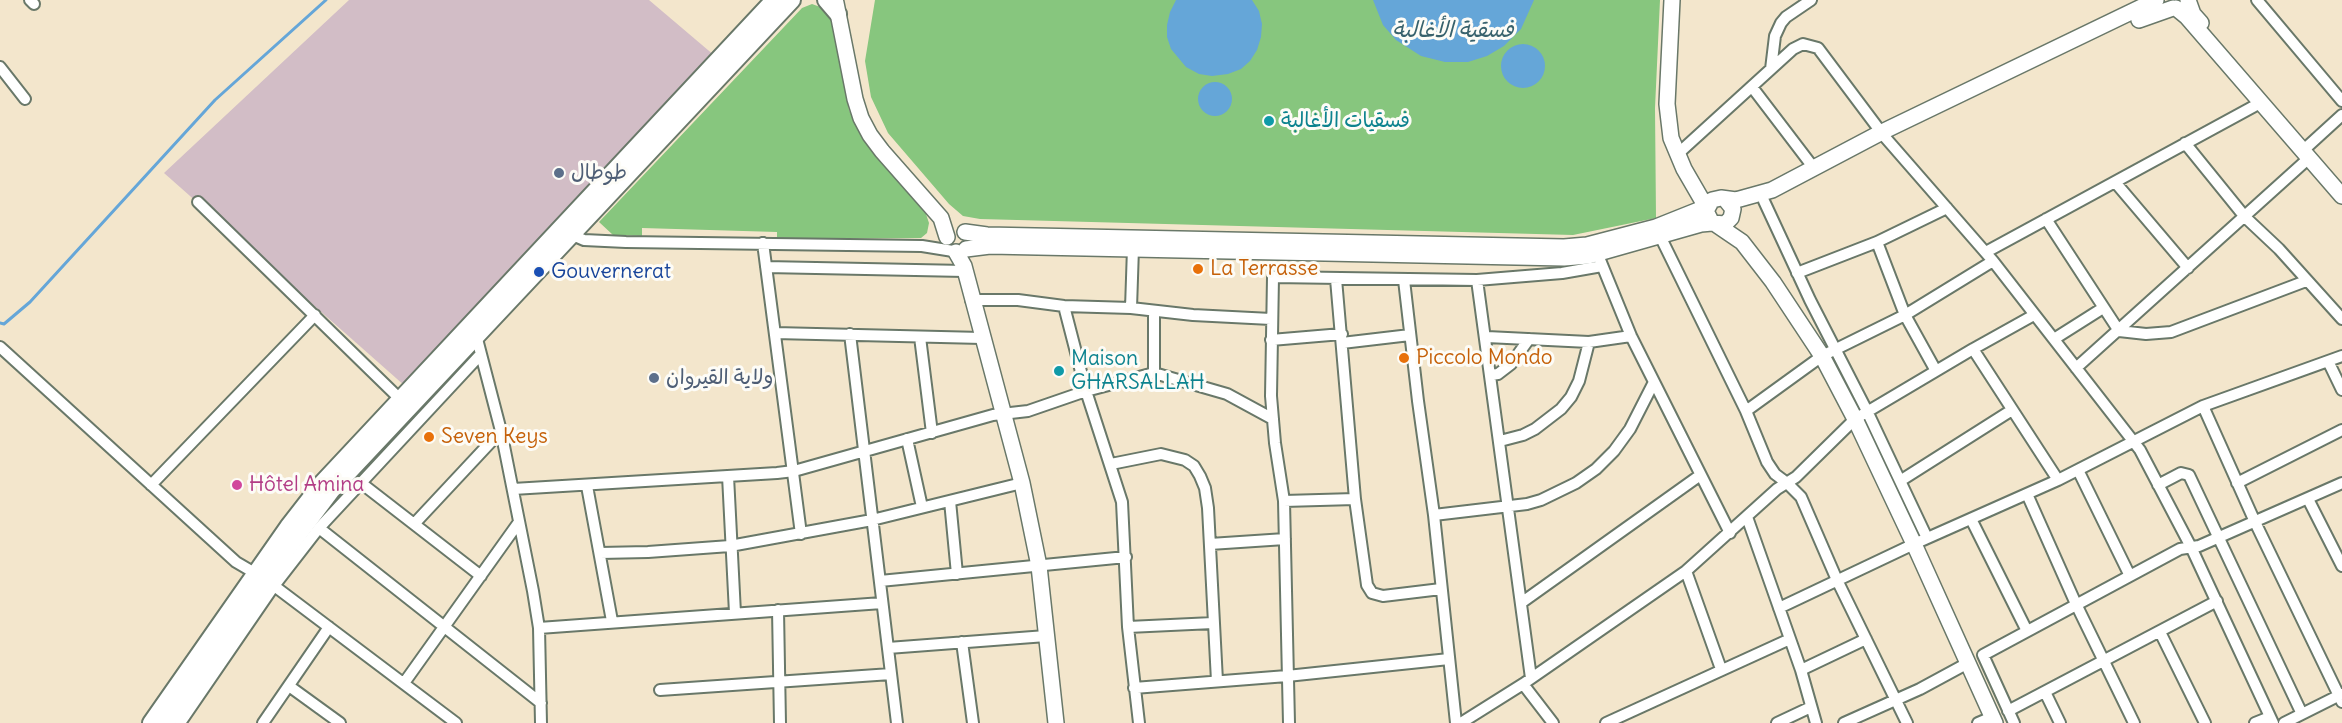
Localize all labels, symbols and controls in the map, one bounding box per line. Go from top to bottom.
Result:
water label: فسقية الأغالبة [1392,18,1514,44]
place label: فسقيات الأغالبة [1281,108,1410,134]
marker: فسقيات الأغالبة [1262,114,1276,128]
place label: طوطال [571,160,627,186]
marker: طوطال [552,166,566,180]
place label: La Terrasse [1210,256,1318,282]
place label: Gouvernerat [551,259,671,285]
marker: La Terrasse [1191,262,1205,276]
marker: Gouvernerat [532,265,546,279]
place label: Piccolo Mondo [1416,345,1553,371]
place label: Maison GHARSALLAH [1071,346,1205,396]
marker: Piccolo Mondo [1397,351,1411,365]
marker: Maison GHARSALLAH [1052,364,1066,378]
place label: ولاية القيروان [666,365,773,391]
marker: ولاية القيروان [647,371,661,385]
place label: Seven Keys [441,424,548,450]
marker: Seven Keys [422,430,436,444]
place label: Hôtel Amina [249,472,364,498]
marker: Hôtel Amina [230,478,244,492]

